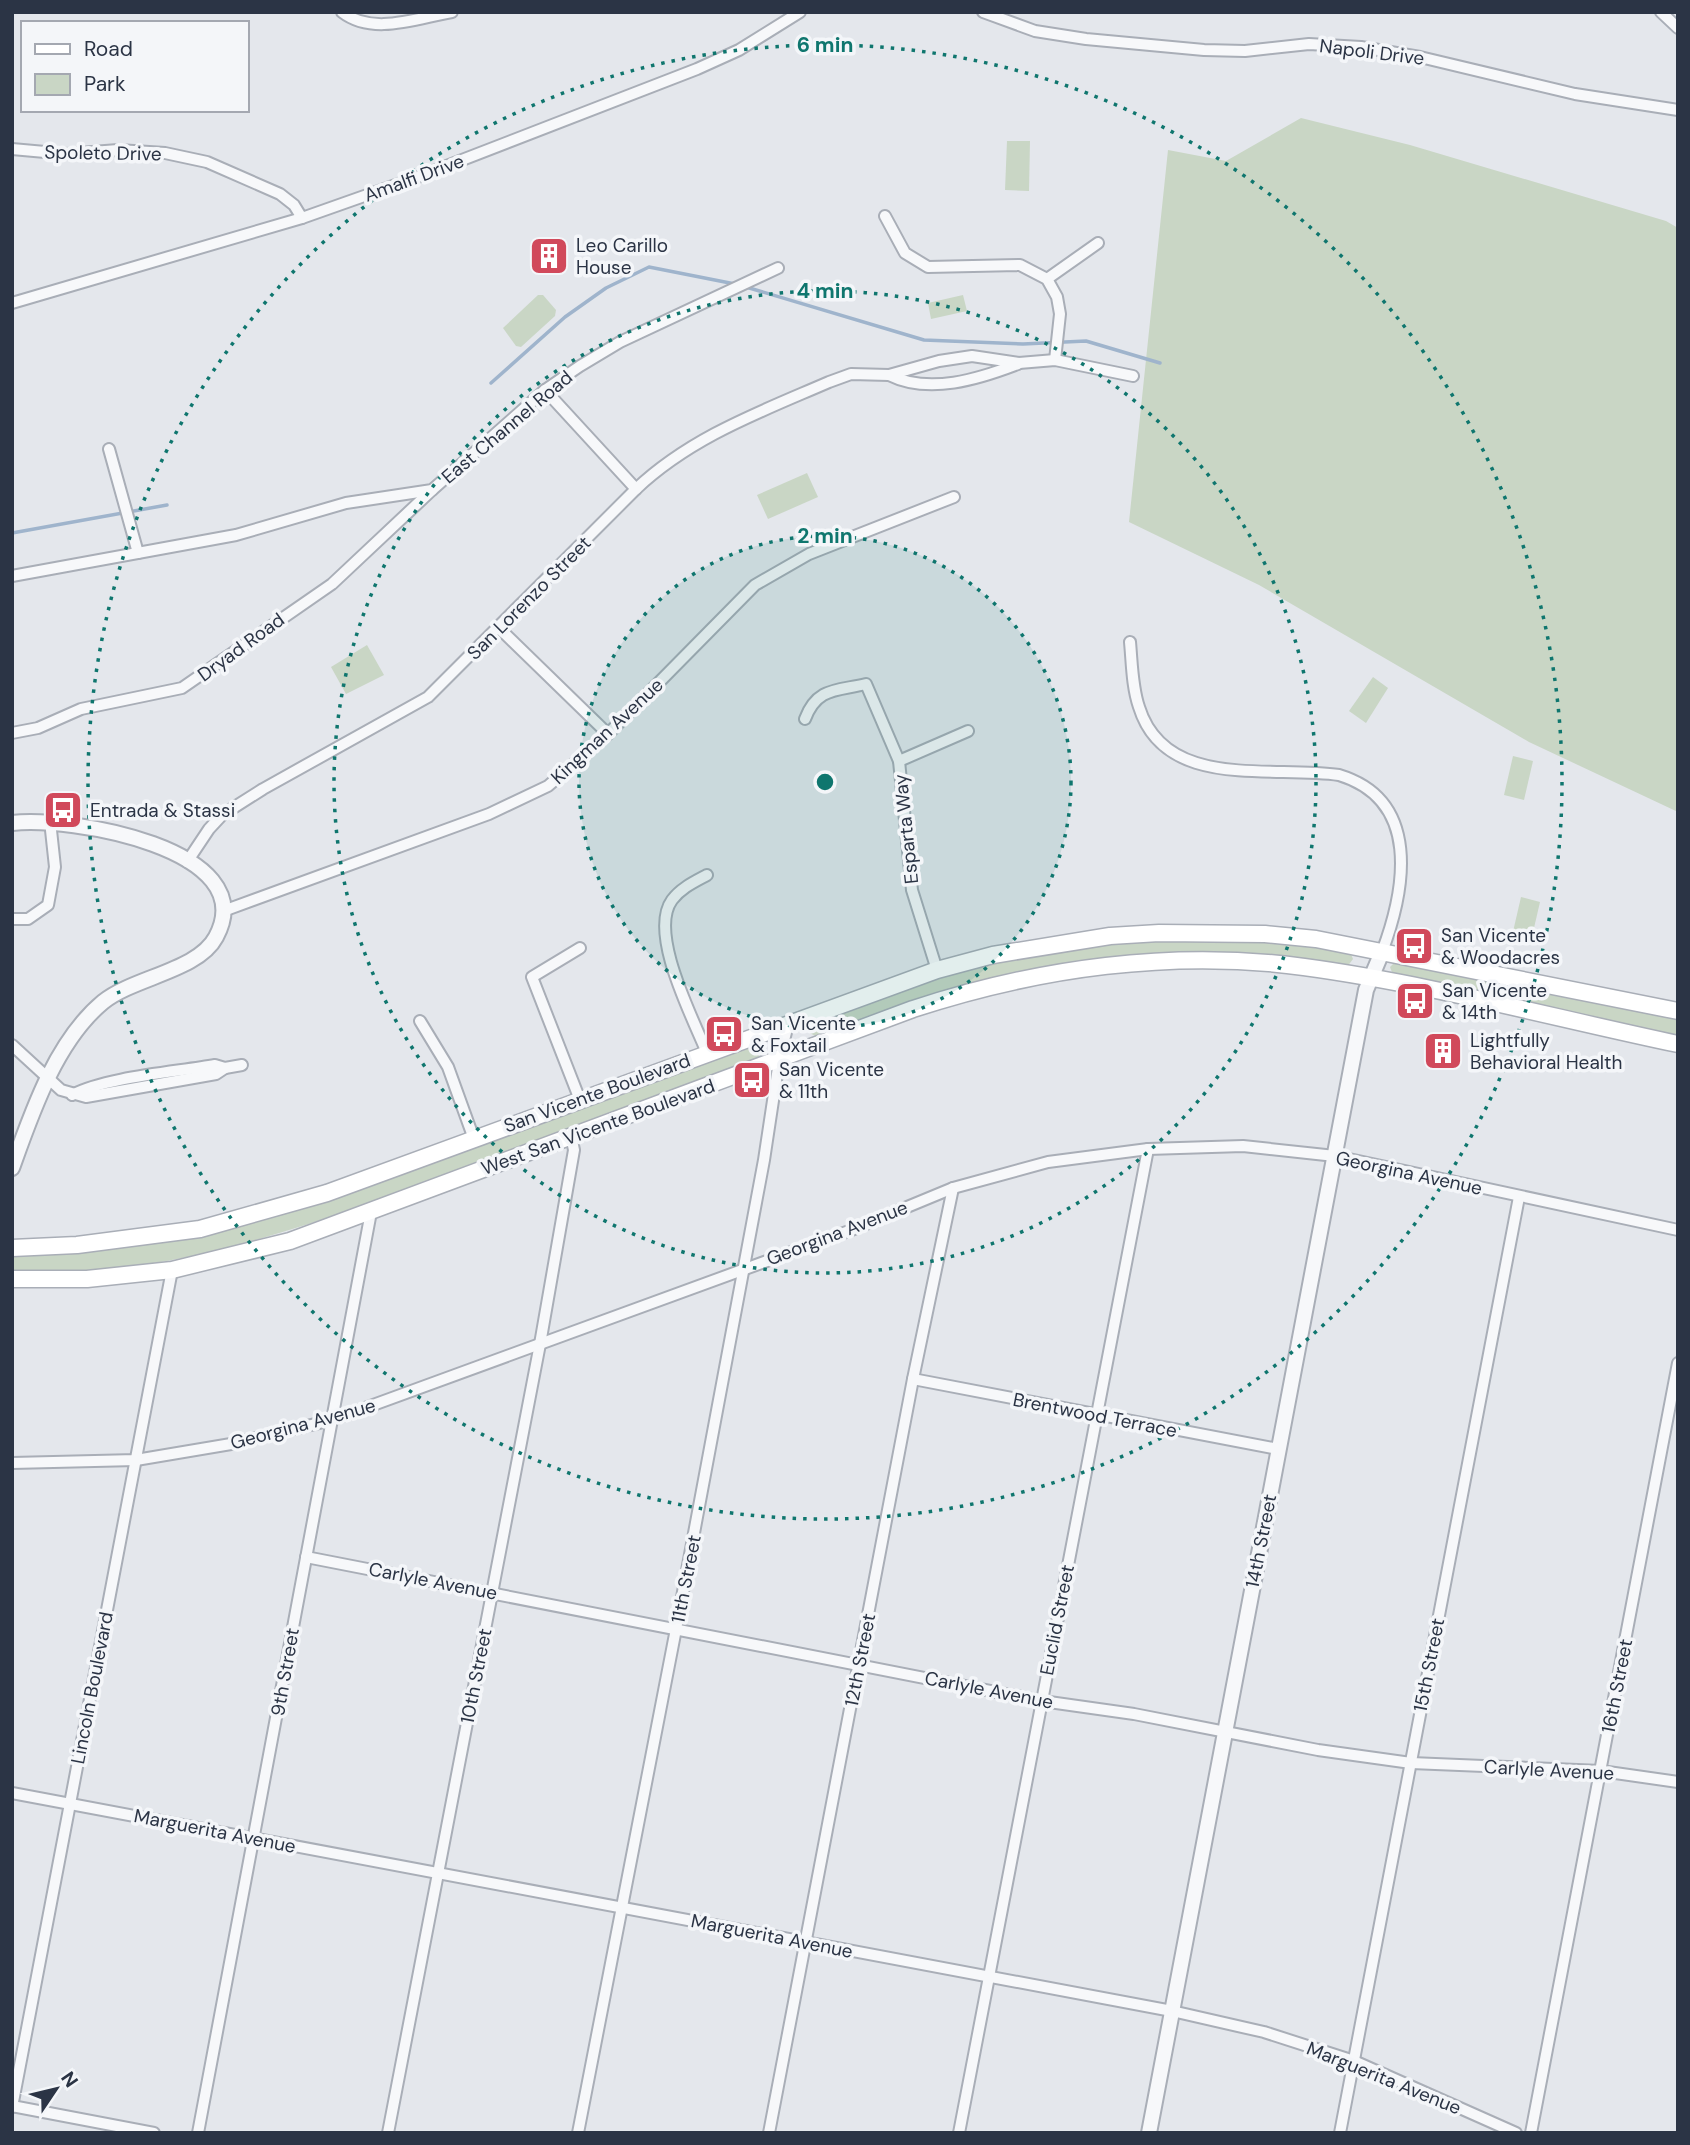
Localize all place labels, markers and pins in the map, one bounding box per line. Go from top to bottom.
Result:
place label: Leo Carillo House [576,233,668,280]
building icon: Leo Carillo House [528,235,570,277]
centre of rings [813,770,837,794]
bus stop icon: Entrada & Stassi [42,789,84,831]
place label: Entrada & Stassi [90,798,235,823]
place label: San Vicente & Woodacres [1441,923,1560,970]
bus stop icon: San Vicente & Woodacres [1393,925,1435,967]
place label: San Vicente & 14th [1442,978,1547,1025]
bus stop icon: San Vicente & 14th [1394,980,1436,1022]
place label: San Vicente & Foxtail [751,1011,856,1058]
bus stop icon: San Vicente & Foxtail [703,1013,745,1055]
place label: Lightfully Behavioral Health [1470,1028,1622,1075]
building icon: Lightfully Behavioral Health [1422,1030,1464,1072]
place label: San Vicente & 11th [779,1057,884,1104]
bus stop icon: San Vicente & 11th [731,1059,773,1101]

